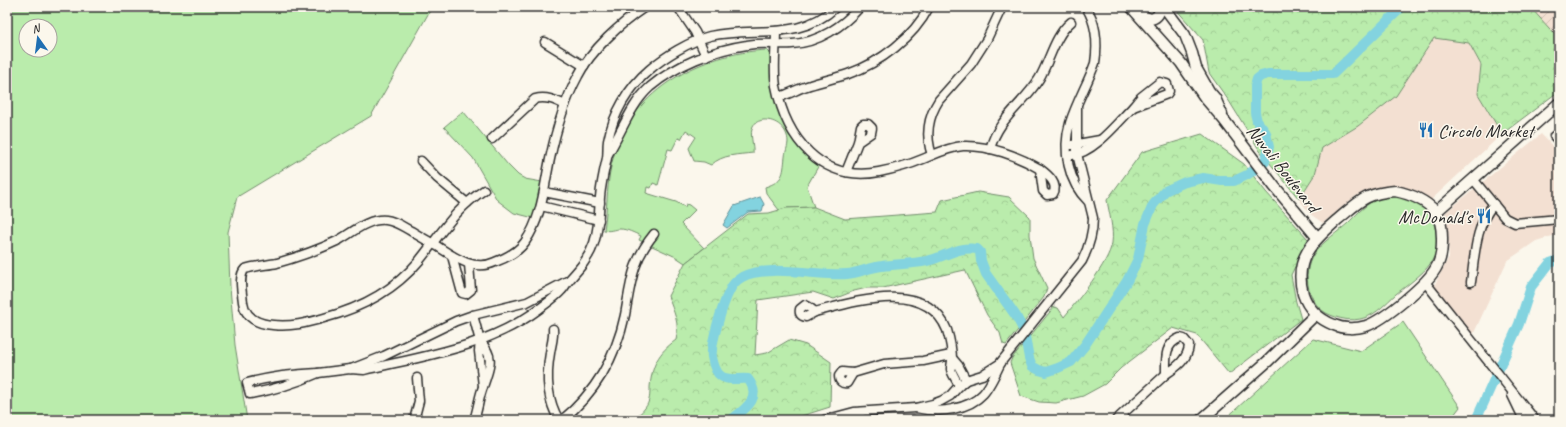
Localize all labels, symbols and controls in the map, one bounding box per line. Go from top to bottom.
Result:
north arrow [18,18,58,58]
text: N [31,20,43,36]
place label: Circolo Market [1438,119,1536,143]
street label: Nuvali Boulevard [1241,120,1327,220]
restaurant icon: Circolo Market [1417,121,1435,139]
place label: McDonald's [1398,205,1475,229]
restaurant icon: McDonald's [1475,207,1493,225]

